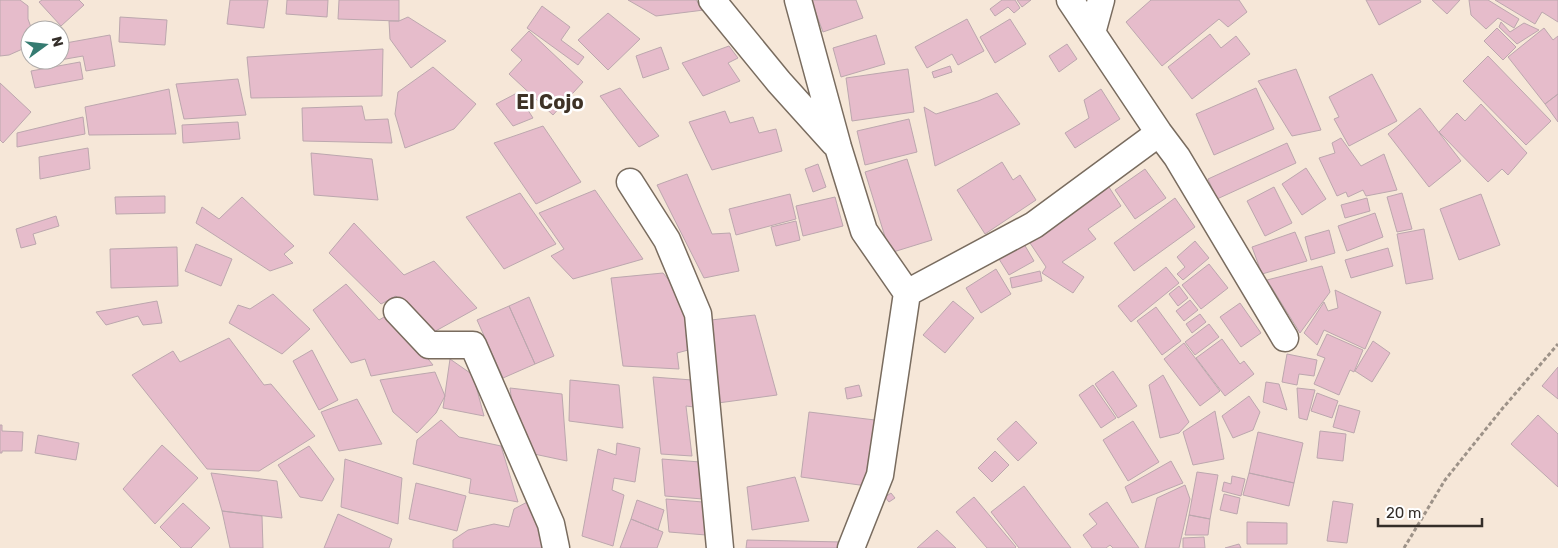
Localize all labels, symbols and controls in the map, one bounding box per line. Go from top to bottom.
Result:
north arrow [20,20,70,70]
text: N [48,35,67,49]
district label: El Cojo [516,90,584,114]
scale bar [1378,496,1482,528]
text: 20 m [1386,504,1421,522]

